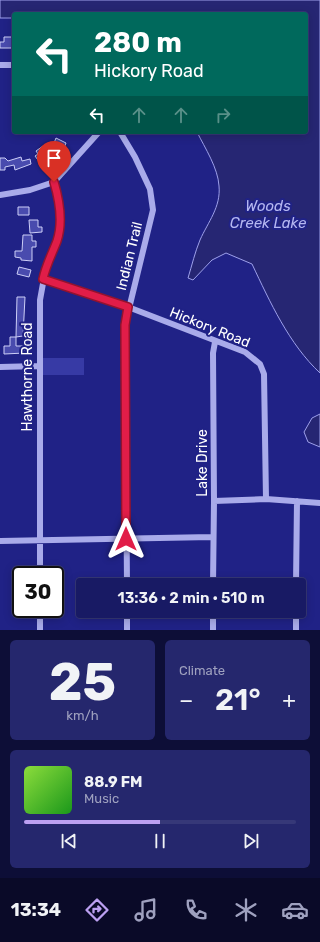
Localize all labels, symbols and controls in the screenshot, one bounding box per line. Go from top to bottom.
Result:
text: 280 m [94,26,182,59]
icon: left [28,28,80,80]
text: Hickory Road [94,60,204,82]
icon: left [86,104,108,126]
icon: ahead [128,104,150,126]
icon: ahead [170,104,192,126]
icon: right [212,104,234,126]
pin [37,141,71,182]
icon: arrive [43,147,65,169]
water label: Woods Creek Lake [230,197,307,232]
street label: Indian Trail [113,220,146,292]
street label: Hickory Road [167,304,253,351]
street label: Hawthorne Road [19,322,36,432]
street label: Lake Drive [194,429,211,497]
position arrow [105,518,147,560]
speed limit sign: 30 [12,566,64,618]
text: 13:36 · 2 min · 510 m [117,589,265,607]
text: 25 [49,651,116,713]
text: Climate [179,663,225,678]
text: 21° [215,682,261,718]
text: − [179,687,193,714]
text: + [282,687,296,714]
text: km/h [66,708,99,723]
text: 88.9 FM [84,773,142,791]
text: Music [84,791,119,806]
icon: previous [58,830,80,852]
icon: pause [149,830,171,852]
icon: next [240,830,262,852]
icon: directions [83,896,111,924]
icon: music [132,896,160,924]
icon: phone [182,896,210,924]
icon: climate [232,896,260,924]
icon: car [281,896,309,924]
text: 13:34 [11,899,61,921]

